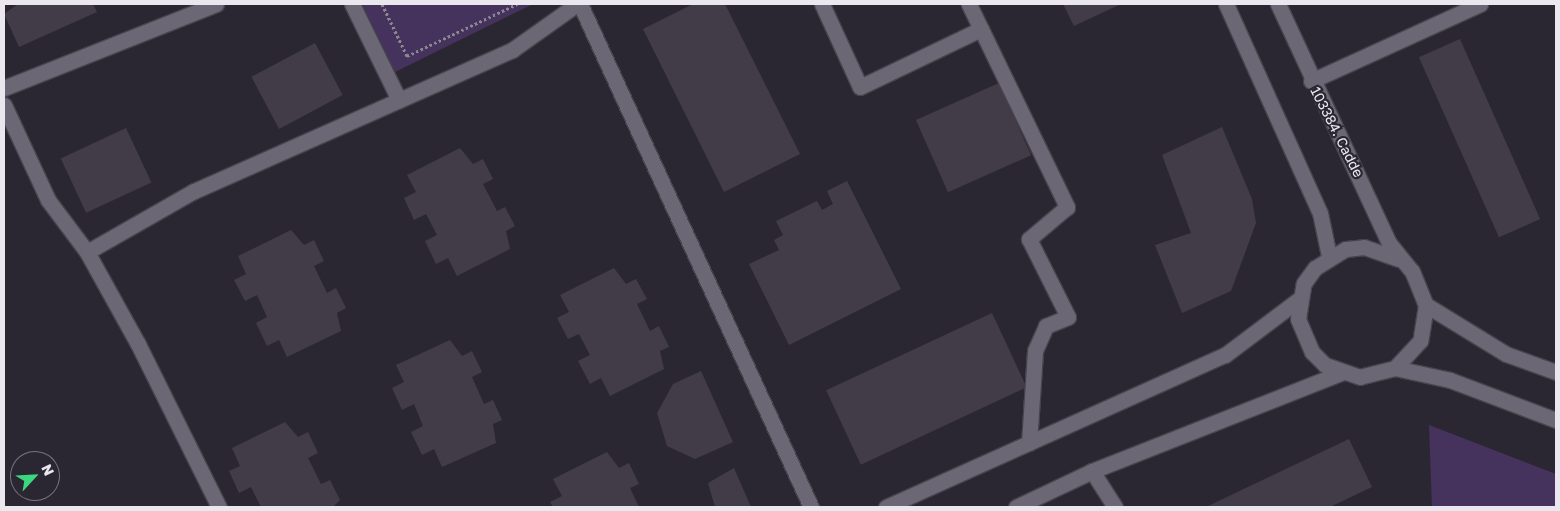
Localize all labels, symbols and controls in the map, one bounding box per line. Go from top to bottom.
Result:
street label: 103384. Cadde [1307,84,1367,180]
north arrow [10,451,60,501]
text: N [38,461,58,478]

